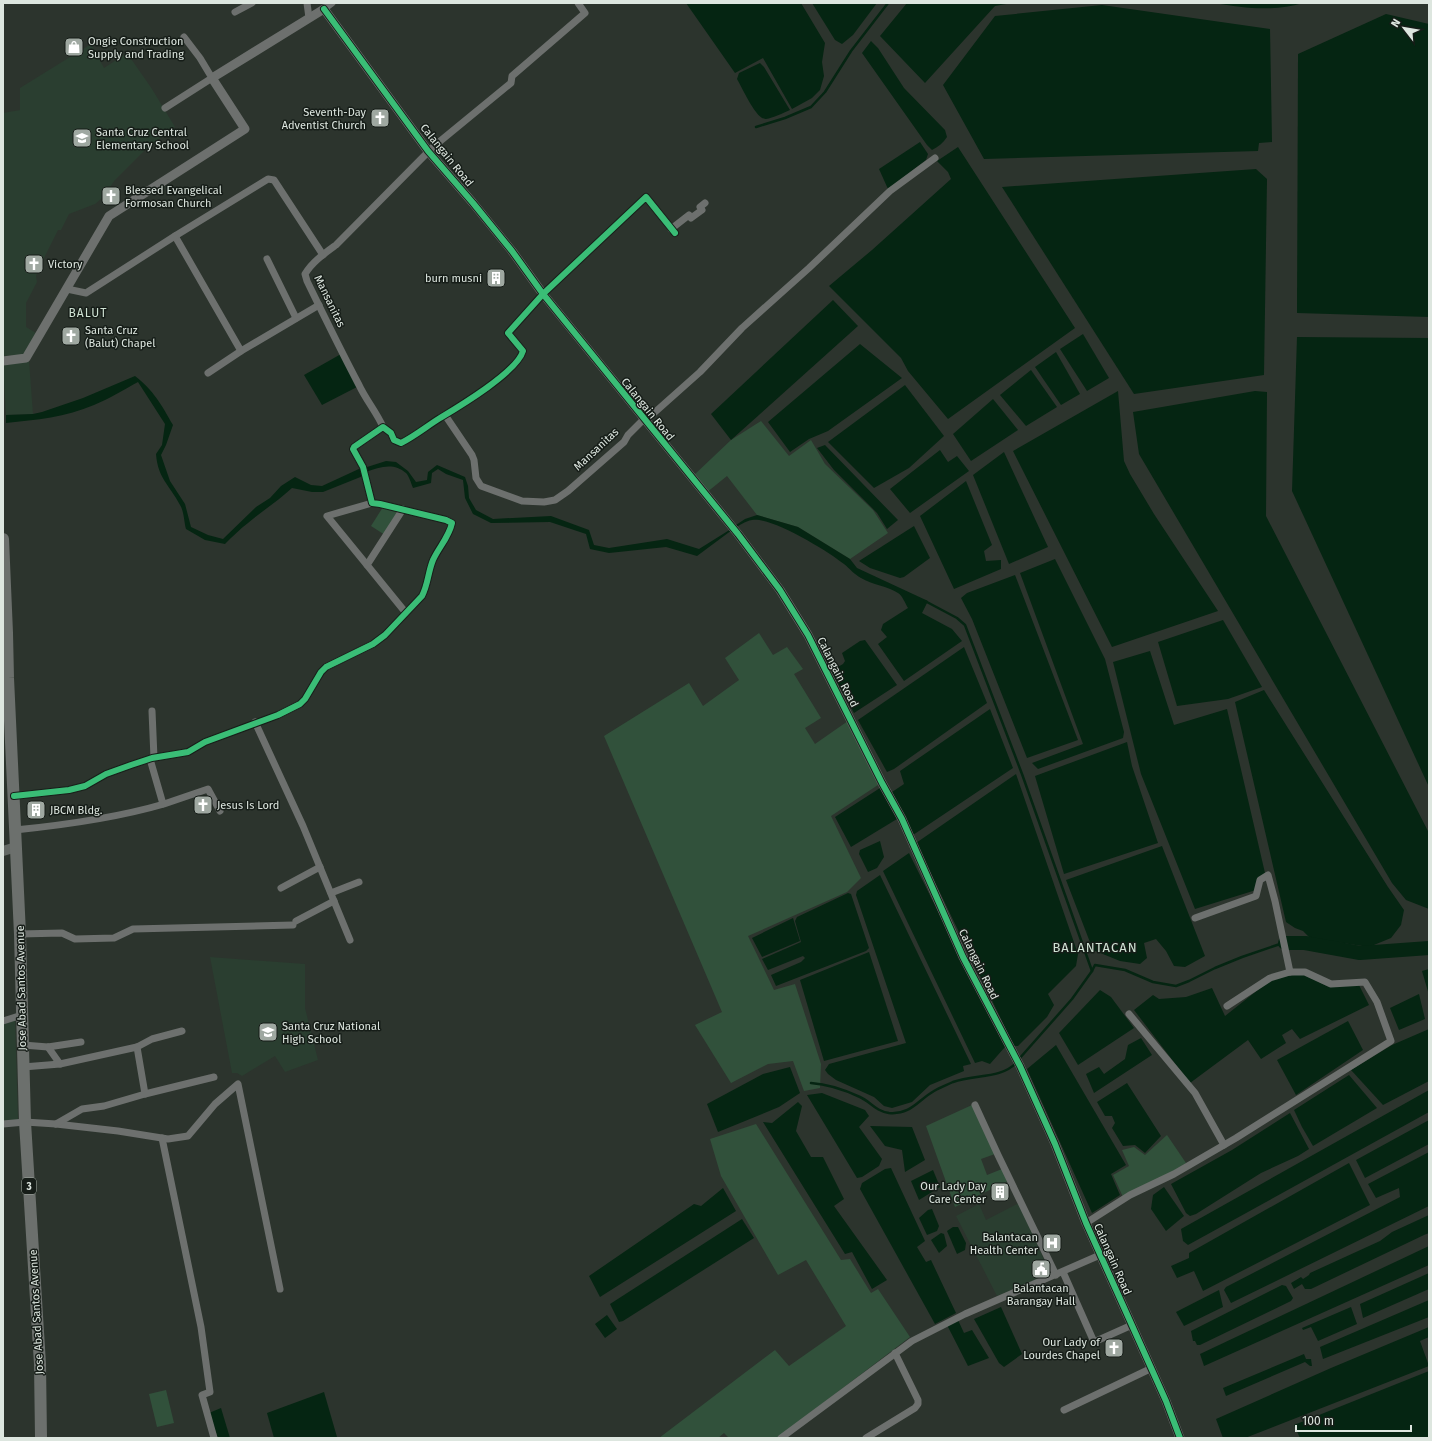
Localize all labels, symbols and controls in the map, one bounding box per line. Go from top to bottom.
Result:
north arrow [1384,8,1424,48]
text: N [1388,17,1403,30]
place label: Ongie Construction Supply and Trading [88,35,184,61]
shop icon: Ongie Construction Supply and Trading [63,36,85,58]
place label: Seventh-Day Adventist Church [282,106,367,132]
church icon: Seventh-Day Adventist Church [369,107,391,129]
street label: Calangain Road [417,121,476,189]
place label: Santa Cruz Central Elementary School [96,126,189,152]
school or university icon: Santa Cruz Central Elementary School [71,127,93,149]
place label: Blessed Evangelical Formosan Church [125,184,222,210]
church icon: Blessed Evangelical Formosan Church [100,185,122,207]
church icon: Victory [23,253,45,275]
place label: Victory [48,258,83,271]
building icon: burn musni [485,267,507,289]
place label: burn musni [425,272,482,285]
street label: Mansanitas [311,273,348,329]
district label: BALUT [69,306,107,320]
place label: Santa Cruz (Balut) Chapel [85,324,155,350]
church icon: Santa Cruz (Balut) Chapel [60,325,82,347]
street label: Calangain Road [618,375,677,443]
street label: Mansanitas [571,425,621,473]
street label: Calangain Road [814,635,861,709]
church icon: Jesus Is Lord [192,794,214,816]
building icon: JBCM Bldg. [25,799,47,821]
place label: Jesus Is Lord [217,799,279,812]
place label: JBCM Bldg. [50,804,103,817]
street label: Jose Abad Santos Avenue [14,925,29,1051]
street label: Calangain Road [956,927,1001,1002]
district label: BALANTACAN [1052,940,1138,955]
place label: Santa Cruz National High School [282,1020,380,1046]
school or university icon: Santa Cruz National High School [257,1021,279,1043]
road number: 3 [22,1178,36,1194]
place label: Our Lady Day Care Center [920,1180,987,1206]
building icon: Our Lady Day Care Center [989,1181,1011,1203]
street label: Calangain Road [1091,1221,1134,1297]
place label: Balantacan Health Center [970,1231,1039,1257]
hospital icon: Balantacan Health Center [1041,1232,1063,1254]
street label: Jose Abad Santos Avenue [27,1249,46,1375]
public building icon: Balantacan Barangay Hall [1030,1258,1052,1280]
place label: Balantacan Barangay Hall [1007,1282,1075,1308]
place label: Our Lady of Lourdes Chapel [1023,1336,1101,1362]
church icon: Our Lady of Lourdes Chapel [1103,1337,1125,1359]
scale bar [1296,1407,1411,1433]
text: 100 m [1302,1414,1334,1428]

